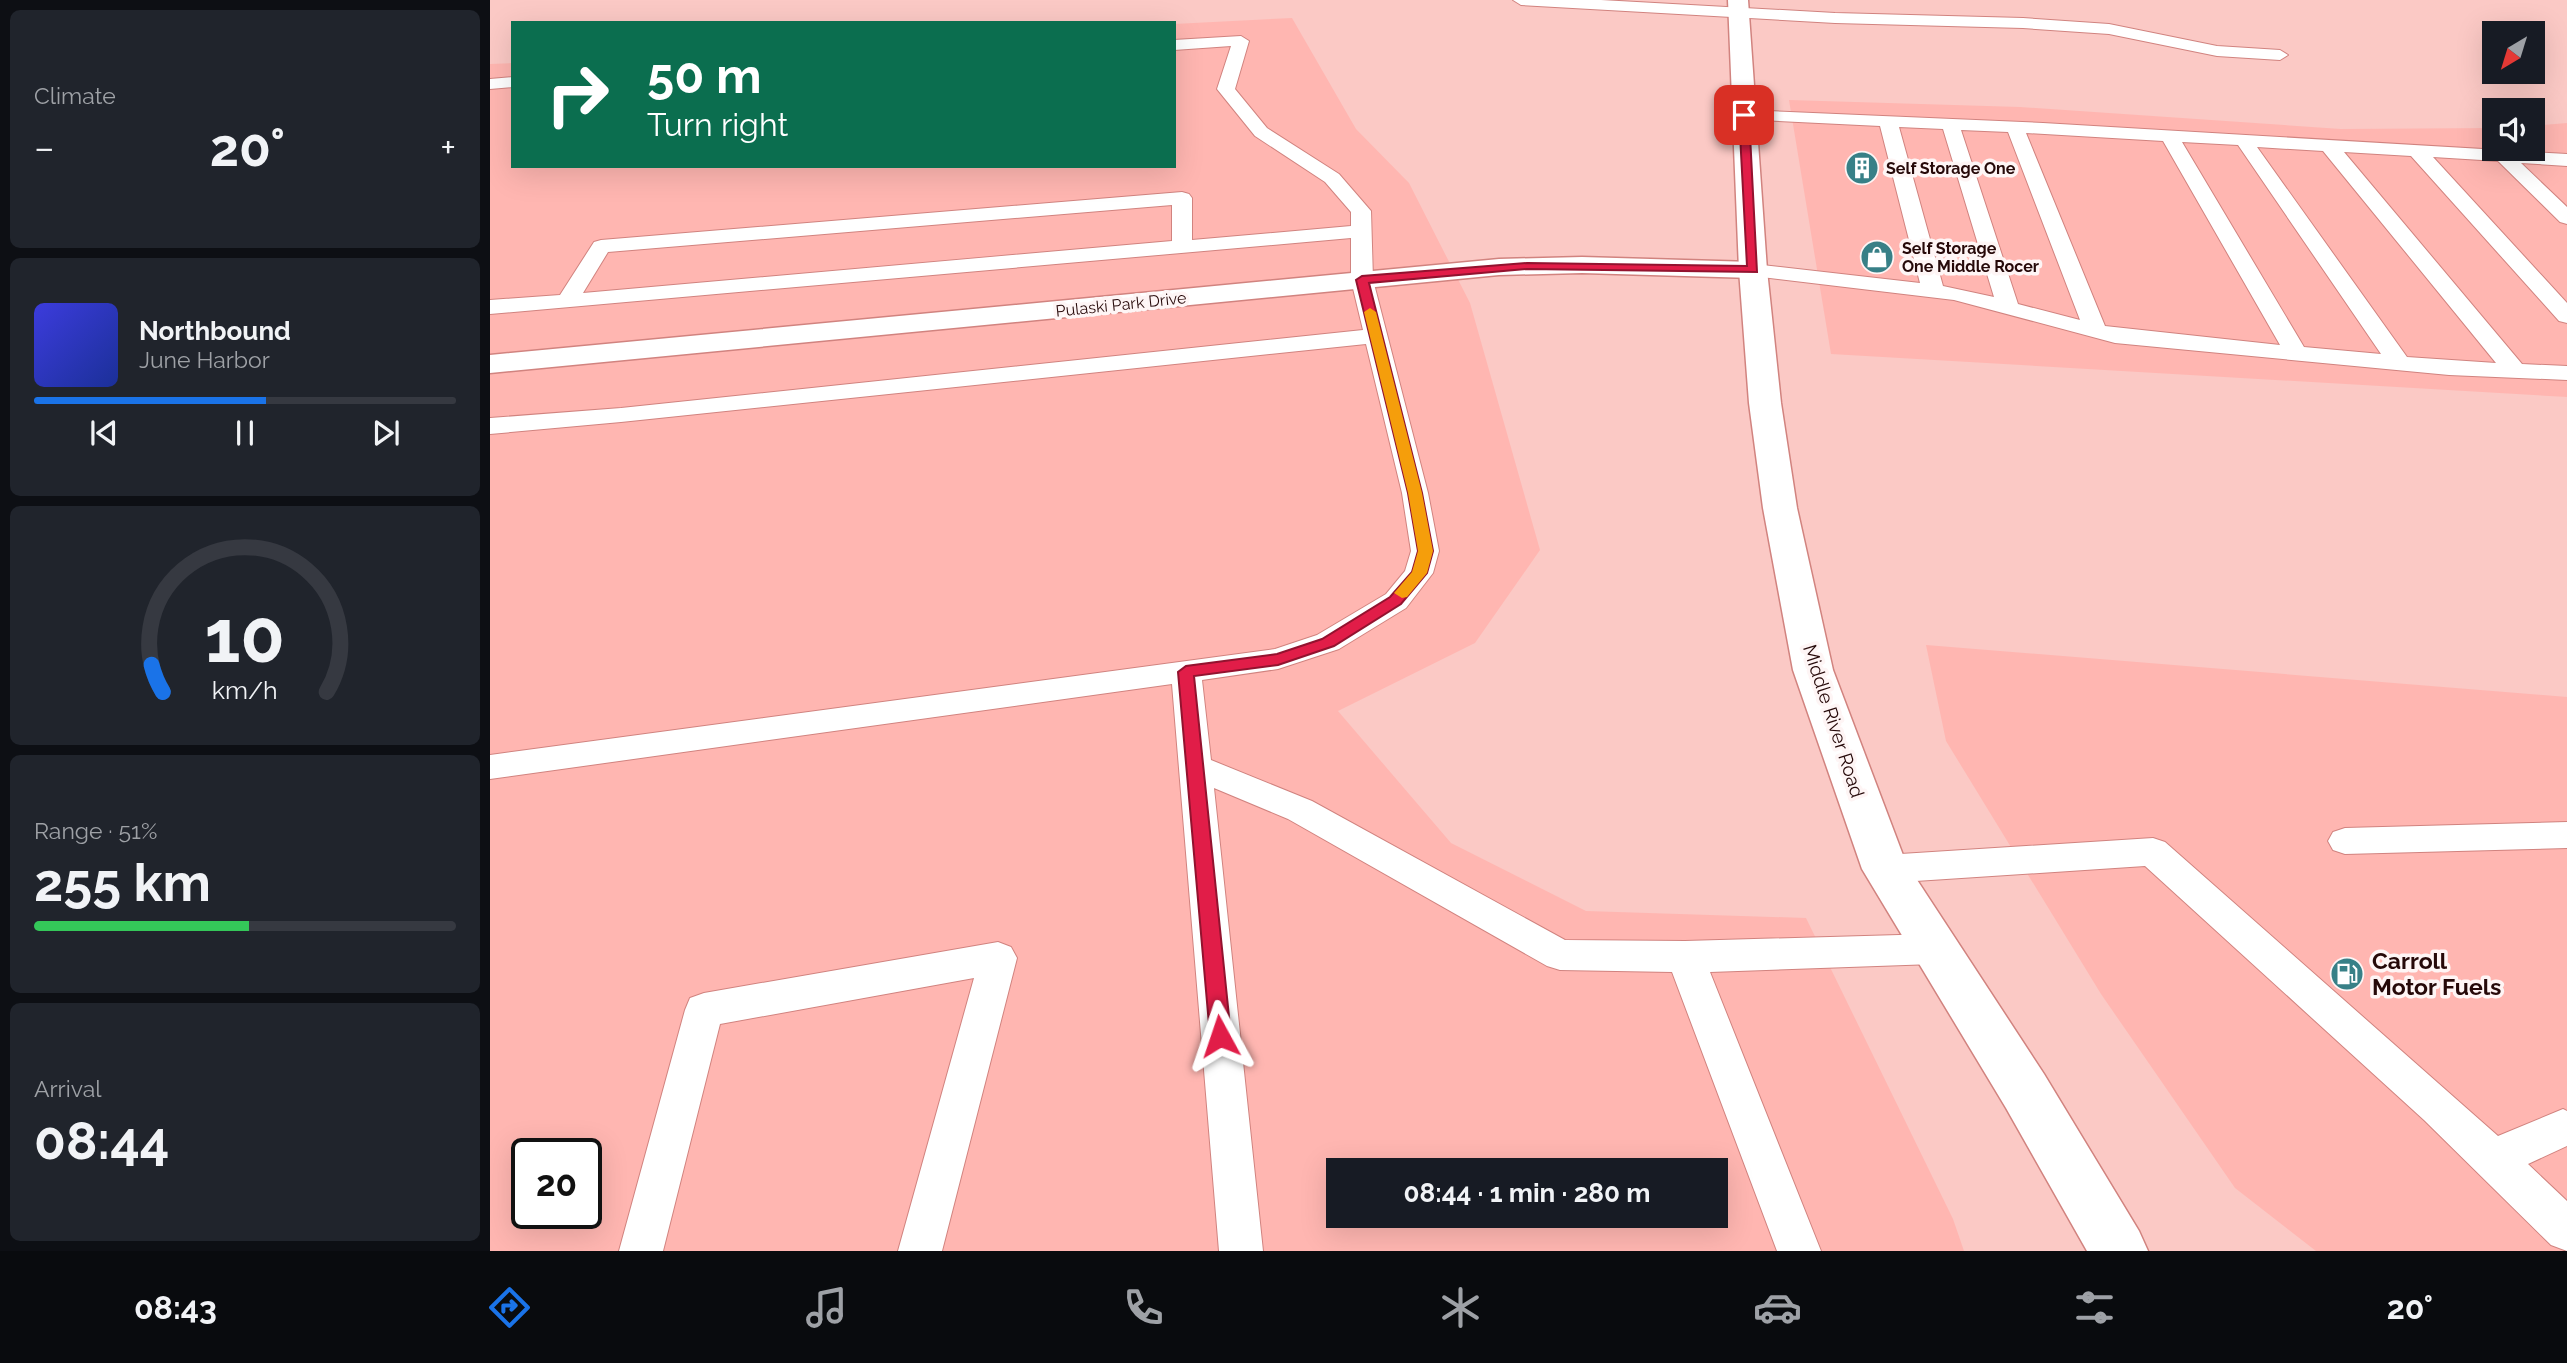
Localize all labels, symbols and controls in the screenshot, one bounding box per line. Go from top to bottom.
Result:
north arrow [2482,21,2544,84]
map controls [2482,21,2545,161]
text: 50 m [647,47,762,104]
icon: right [532,49,623,140]
text: Climate [34,82,116,109]
pin [1714,85,1774,145]
icon: arrive [1725,96,1763,134]
button: sound [2482,98,2545,161]
text: Turn right [647,106,788,143]
text: 20° [210,117,285,178]
text: − [34,125,54,170]
text: + [440,125,456,170]
building icon: Self Storage One [1843,149,1881,187]
place label: Self Storage One [1886,159,2016,178]
shop icon: Self Storage One Middle Rocer [1858,238,1896,276]
place label: Self Storage One Middle Rocer [1902,239,2039,276]
street label: Pulaski Park Drive [1055,288,1187,321]
text: Northbound [139,316,291,346]
text: June Harbor [139,346,270,373]
icon: previous [85,414,123,452]
icon: pause [226,414,264,452]
icon: next [367,414,405,452]
text: 10 [205,594,285,679]
street label: Middle River Road [1799,642,1869,800]
text: km/h [212,674,278,704]
text: Range · 51% [34,817,157,844]
text: 255 km [34,852,211,913]
place label: Carroll Motor Fuels [2372,947,2501,1000]
fuel station icon: Carroll Motor Fuels [2328,955,2366,993]
position arrow [1183,999,1257,1073]
text: Arrival [34,1075,101,1102]
text: 08:44 [34,1110,170,1171]
speed limit sign: 20 [511,1138,602,1229]
text: 08:44 · 1 min · 280 m [1404,1178,1650,1208]
icon: directions [485,1283,534,1332]
icon: music [802,1283,851,1332]
icon: phone [1119,1283,1168,1332]
icon: climate [1436,1283,1485,1332]
icon: car [1753,1283,1802,1332]
icon: filters [2070,1283,2119,1332]
text: 08:43 [134,1289,217,1326]
text: 20° [2387,1289,2433,1326]

